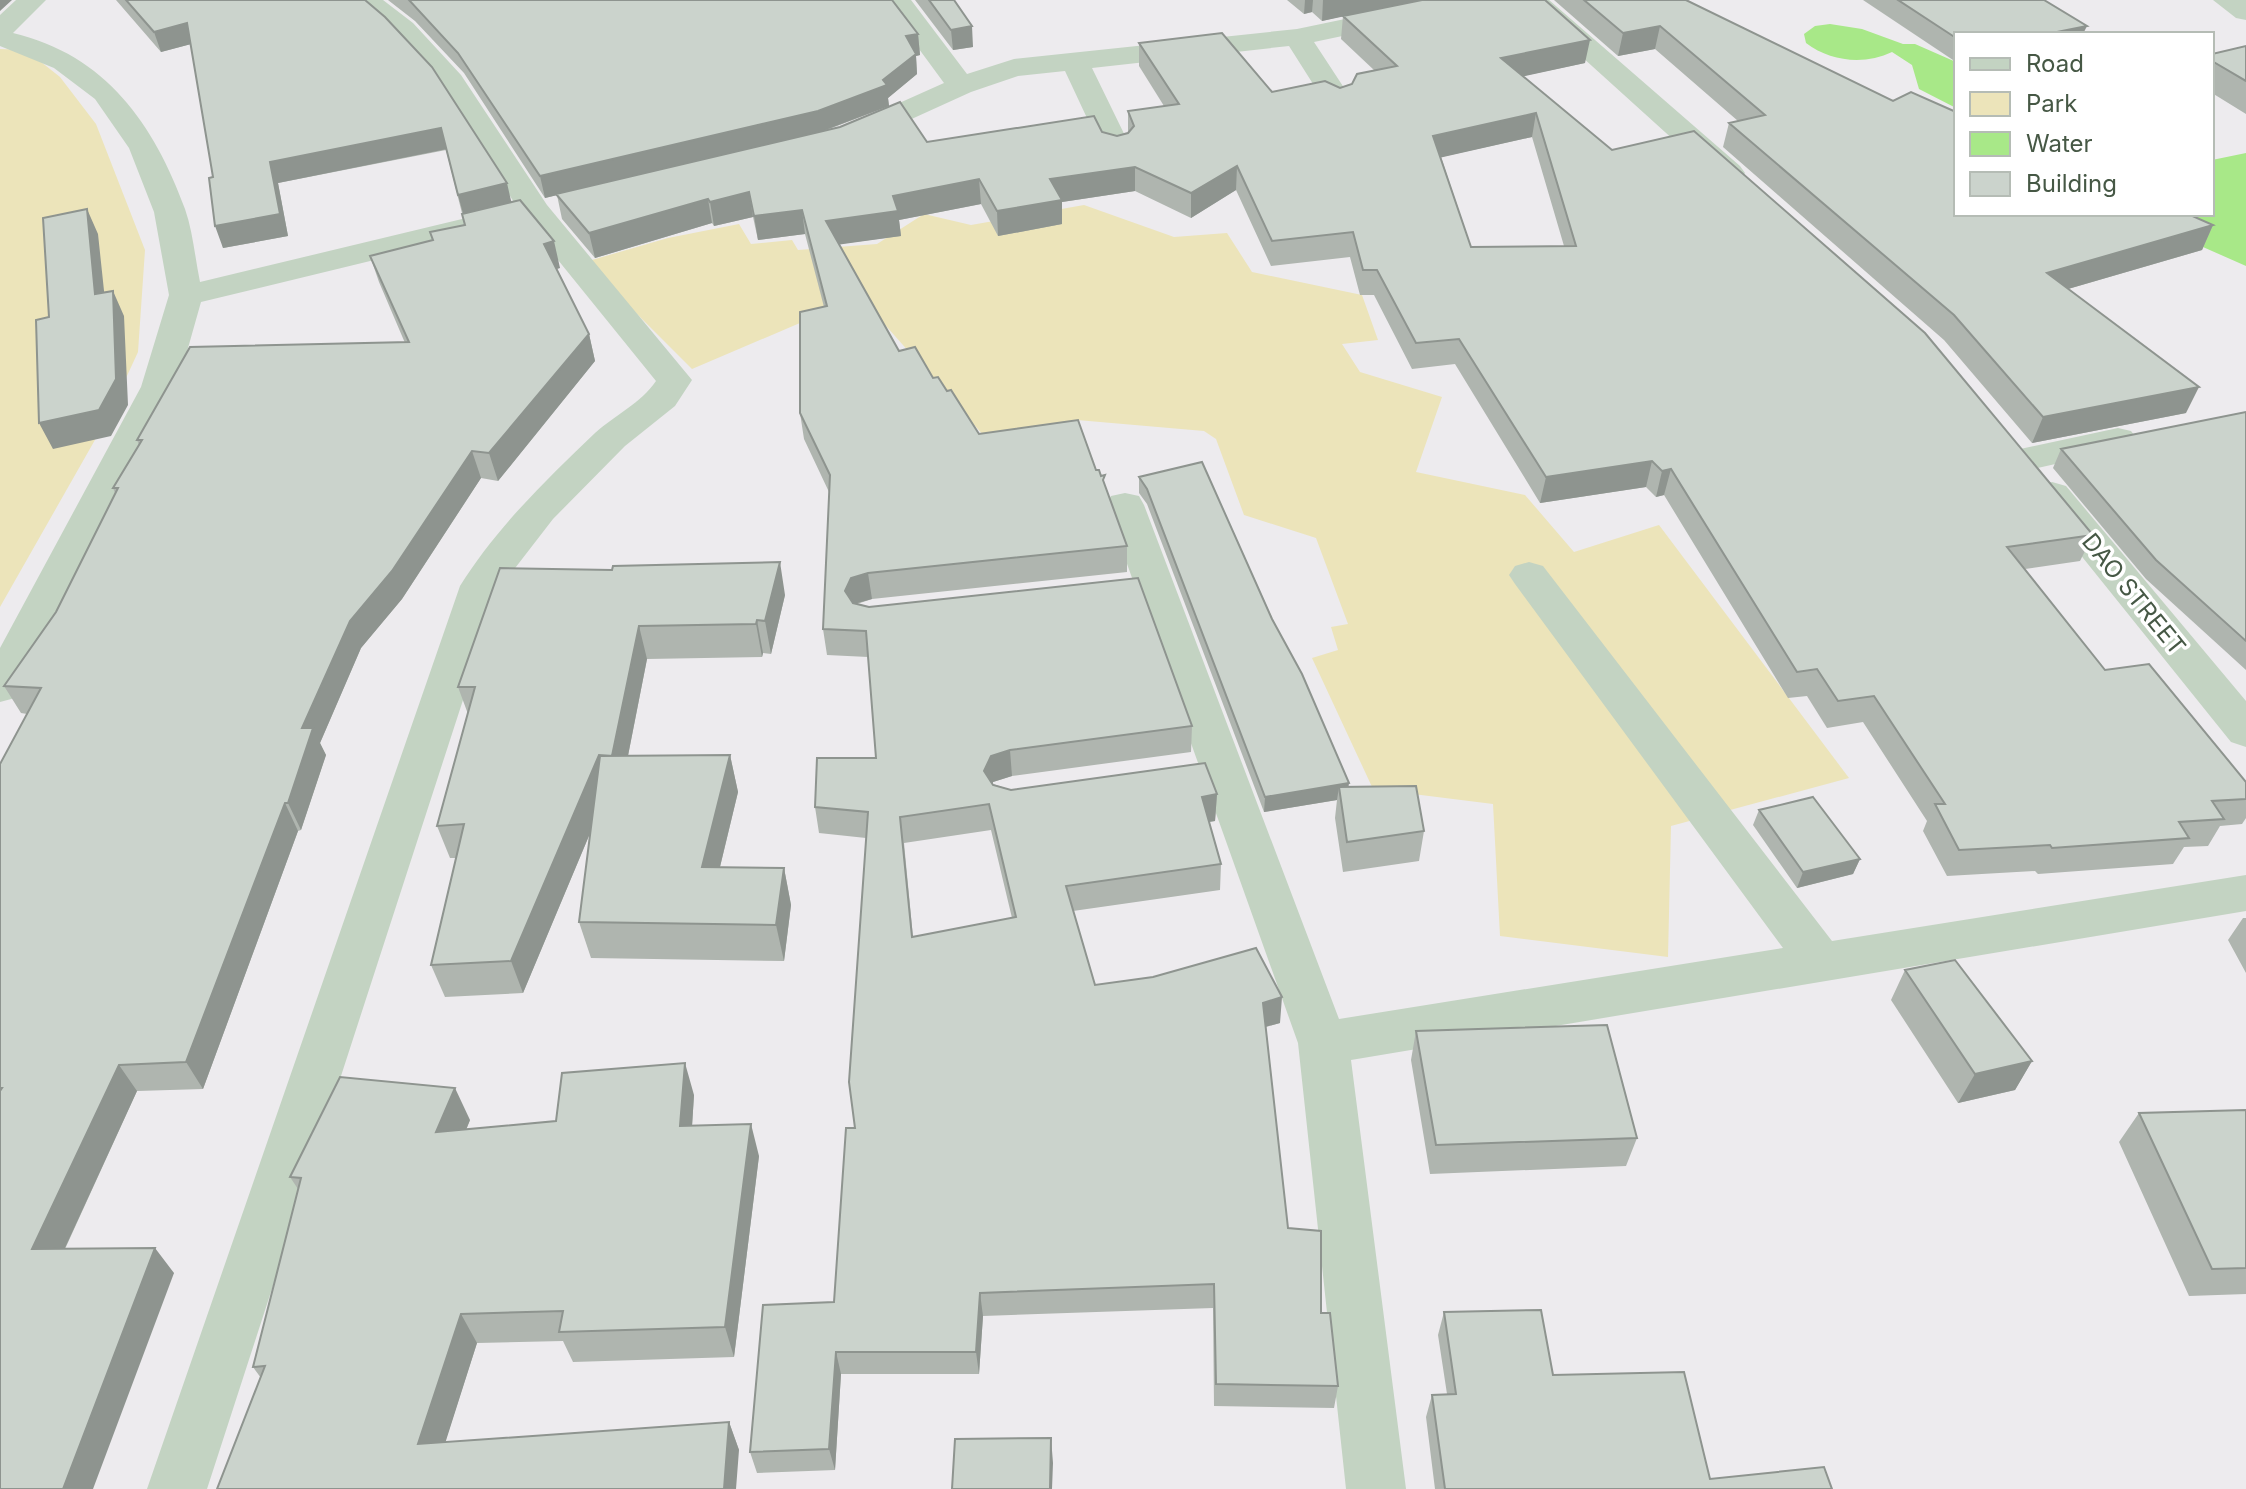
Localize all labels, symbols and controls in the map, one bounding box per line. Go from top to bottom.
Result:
legend [1954,32,2214,216]
text: Road [2026,49,2084,78]
text: Park [2026,89,2077,118]
text: Water [2026,129,2093,158]
text: Building [2026,169,2117,198]
street label: DAO STREET [2076,527,2192,661]

